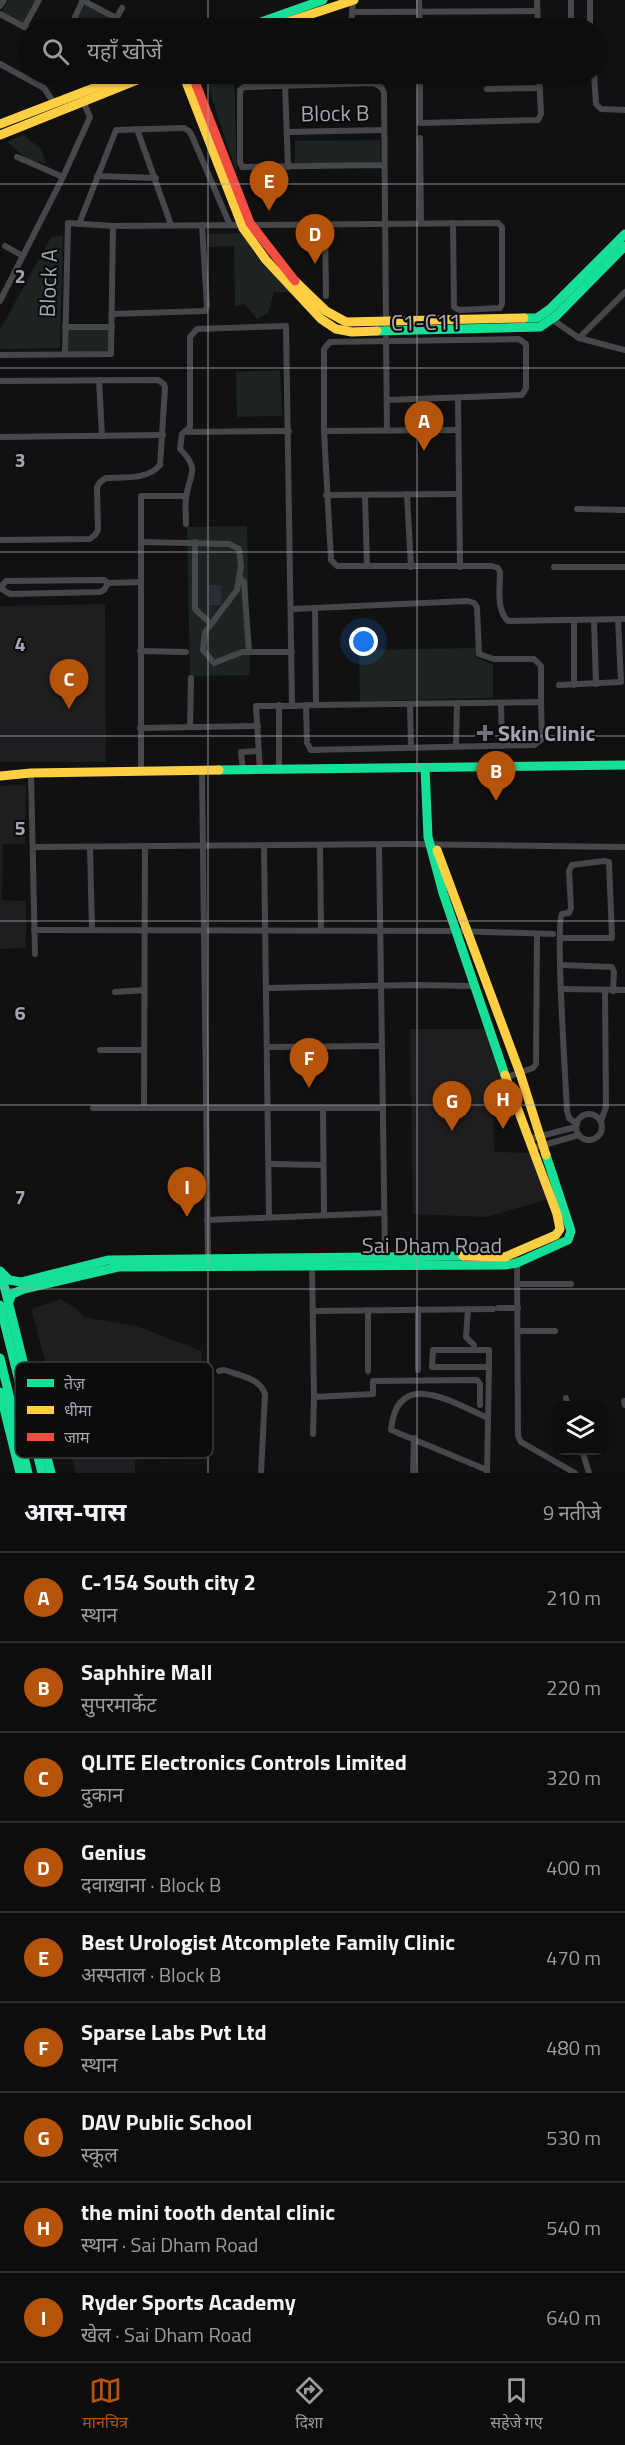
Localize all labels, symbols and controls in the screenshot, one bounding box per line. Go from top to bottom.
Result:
search box [18,18,607,84]
text: यहाँ खोजें [87,34,162,68]
icon: search [39,35,72,68]
street label: Block B [300,95,370,131]
pin: E [250,162,288,211]
pin: D [296,214,334,264]
street label: Block A [30,248,66,318]
text: 2 [14,260,26,291]
street label: C1-C11 [390,304,462,340]
pin: A [404,402,444,451]
text: 3 [14,444,26,475]
your location [349,627,378,656]
text: 4 [14,628,26,659]
pin: C [50,660,88,709]
place label: Skin Clinic [498,716,595,750]
marker: Skin Clinic [476,724,494,742]
pin: B [476,752,516,801]
text: 5 [14,812,26,843]
text: 6 [14,997,26,1028]
pin: F [290,1038,328,1088]
pin: H [484,1080,522,1129]
pin: G [432,1082,472,1131]
pin: I [168,1168,207,1217]
text: 7 [14,1181,26,1212]
street label: Sai Dham Road [362,1228,502,1262]
legend [15,1362,213,1458]
text: तेज़ [64,1371,86,1395]
text: धीमा [64,1398,93,1422]
map controls [553,1401,607,1455]
button: layers [553,1401,607,1455]
text: जाम [64,1425,90,1449]
text: आस-पास [24,1492,126,1531]
text: 9 नतीजे [543,1497,601,1528]
text: C-154 South city 2 [81,1565,256,1599]
text: A [37,1582,50,1613]
text: 210 m [546,1582,601,1613]
text: स्थान [81,1599,117,1630]
text: Saphhire Mall [81,1655,212,1689]
text: B [37,1672,50,1703]
text: 220 m [546,1672,601,1703]
text: सुपरमार्केट [81,1689,157,1720]
text: QLITE Electronics Controls Limited [81,1745,407,1779]
text: C [38,1762,49,1793]
text: 320 m [546,1762,601,1793]
text: दुकान [81,1779,123,1810]
text: Genius [81,1835,146,1869]
text: D [37,1852,50,1883]
text: 400 m [546,1852,601,1883]
text: दवाख़ाना · Block B [81,1869,221,1900]
text: Best Urologist Atcomplete Family Clinic [81,1925,455,1959]
text: E [38,1942,49,1973]
text: 470 m [546,1942,601,1973]
text: अस्पताल · Block B [81,1959,221,1990]
text: Sparse Labs Pvt Ltd [81,2015,267,2049]
text: F [38,2032,49,2063]
text: 480 m [546,2032,601,2063]
text: स्थान [81,2049,117,2080]
text: DAV Public School [81,2105,252,2139]
text: G [37,2122,50,2153]
text: 530 m [546,2122,601,2153]
text: स्कूल [81,2139,118,2170]
text: the mini tooth dental clinic [81,2195,335,2229]
text: H [37,2212,50,2243]
text: 540 m [546,2212,601,2243]
text: स्थान · Sai Dham Road [81,2229,258,2260]
text: Ryder Sports Academy [81,2285,296,2319]
text: I [41,2302,46,2333]
text: 640 m [546,2302,601,2333]
text: खेल · Sai Dham Road [81,2319,252,2350]
tab: मानचित्र [82,2374,128,2435]
tab: दिशा [293,2374,326,2435]
tab: सहेजे गए [490,2374,543,2435]

